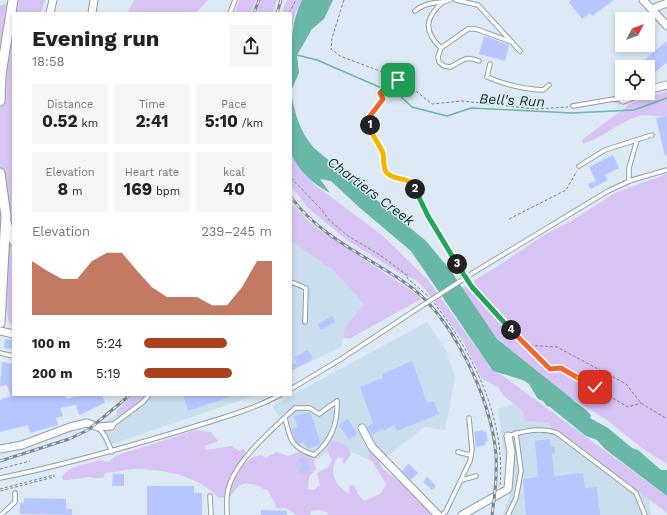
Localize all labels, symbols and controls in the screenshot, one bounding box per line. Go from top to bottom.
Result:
north arrow [615,12,655,52]
map controls [615,12,655,100]
button: share [230,25,272,67]
text: Evening run [32,26,160,51]
text: 18:58 [32,54,65,69]
button: locate [615,60,655,100]
pin [381,63,415,97]
icon: arrive [387,69,409,91]
water label: Bell's Run [479,90,545,110]
text: Distance [47,98,93,111]
text: Time [139,98,165,111]
text: Pace [221,98,247,111]
text: 0.52 [42,111,78,131]
text: 2:41 [135,111,169,131]
text: 5:10 [205,111,238,131]
pin: 1 [360,115,380,135]
text: km [78,117,98,130]
text: /km [238,117,263,130]
text: 1 [368,118,372,131]
water label: Chartiers Creek [325,153,418,229]
text: Elevation [45,166,95,179]
text: Heart rate [125,166,179,179]
text: kcal [223,166,245,179]
text: 8 [58,179,68,199]
text: 169 [124,179,152,199]
text: 40 [223,179,245,199]
pin: 2 [405,179,425,199]
text: 2 [412,182,418,195]
text: m [68,185,82,198]
text: bpm [152,185,180,198]
text: Elevation [32,224,90,239]
text: 239–245 m [201,224,272,239]
pin: 3 [447,254,467,274]
text: 3 [454,257,460,270]
pin: 4 [501,320,521,340]
text: 4 [507,323,515,336]
text: 100 m [32,336,70,351]
text: 5:24 [96,336,123,351]
text: 200 m [32,366,72,381]
text: 5:19 [96,366,121,381]
pin [578,370,612,404]
icon: check [584,376,606,398]

